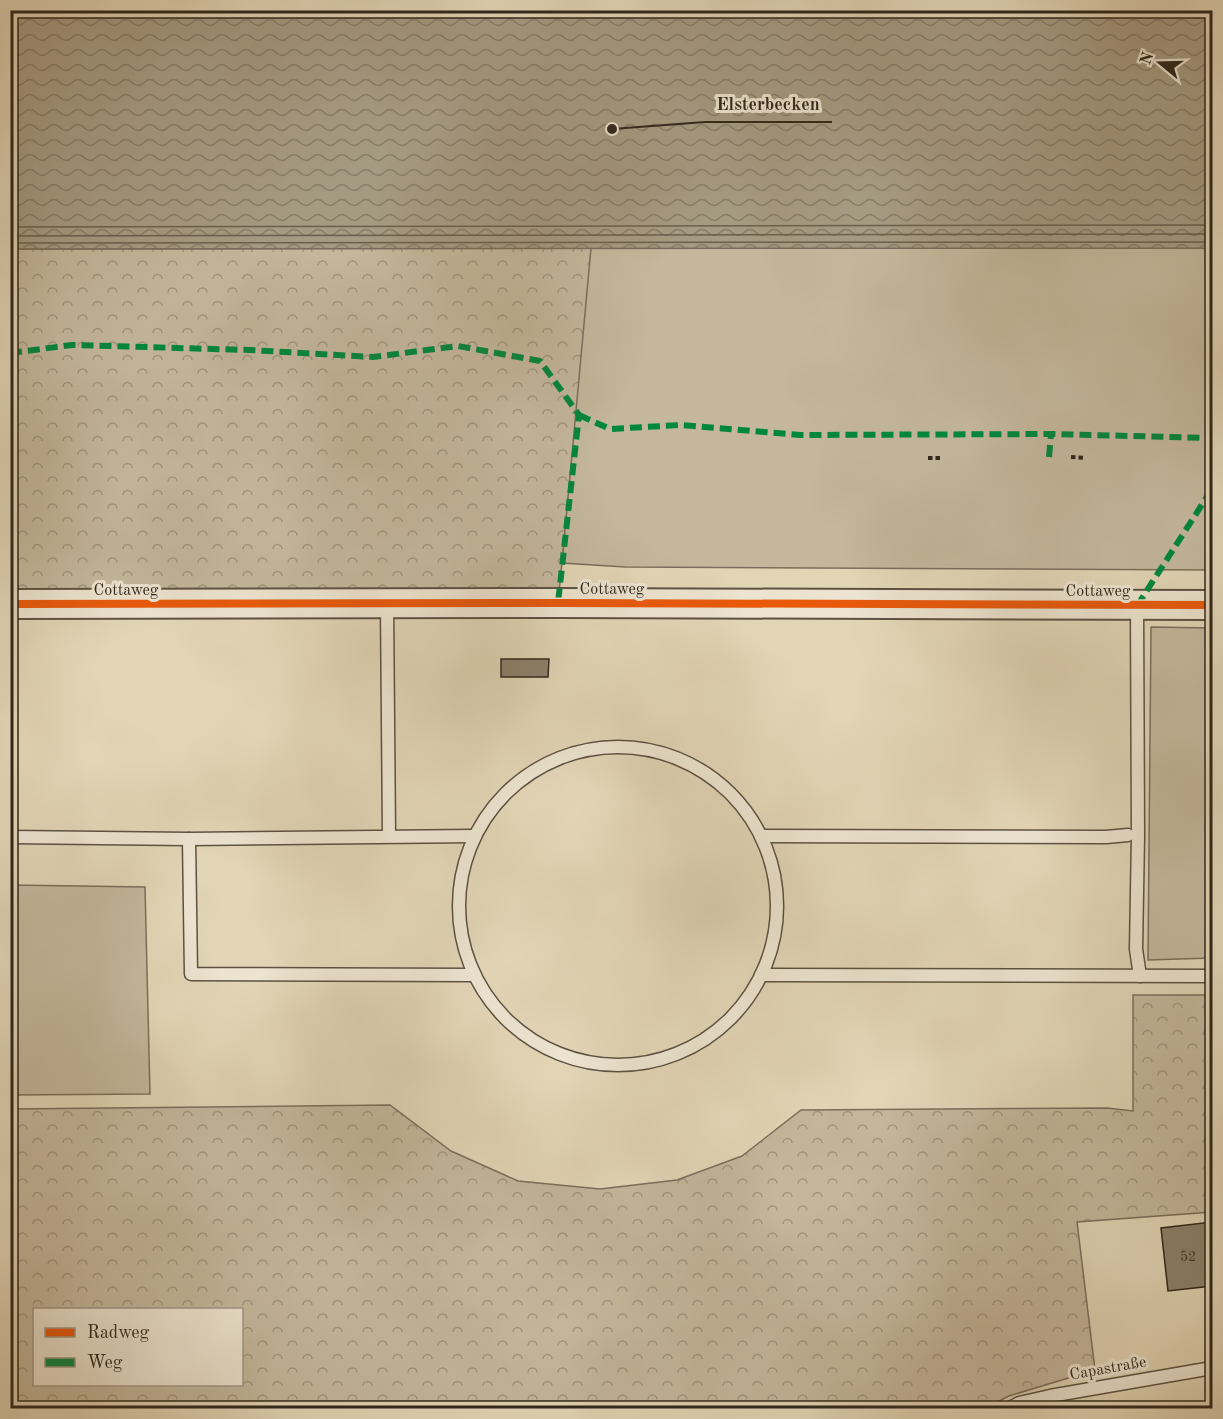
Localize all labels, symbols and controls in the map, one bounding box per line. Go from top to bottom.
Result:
north arrow [1130,33,1190,93]
text: N [1138,50,1158,67]
callout: Elsterbecken [705,86,832,122]
text: Elsterbecken [716,96,820,114]
street label: Cottaweg [579,582,645,598]
street label: Cottaweg [93,583,159,599]
street label: Cottaweg [1065,584,1131,600]
house number: 52 [1180,1250,1196,1264]
legend [33,1308,243,1386]
text: Radweg [87,1324,150,1342]
text: Weg [87,1354,123,1372]
street label: Capastraße [1068,1354,1148,1384]

